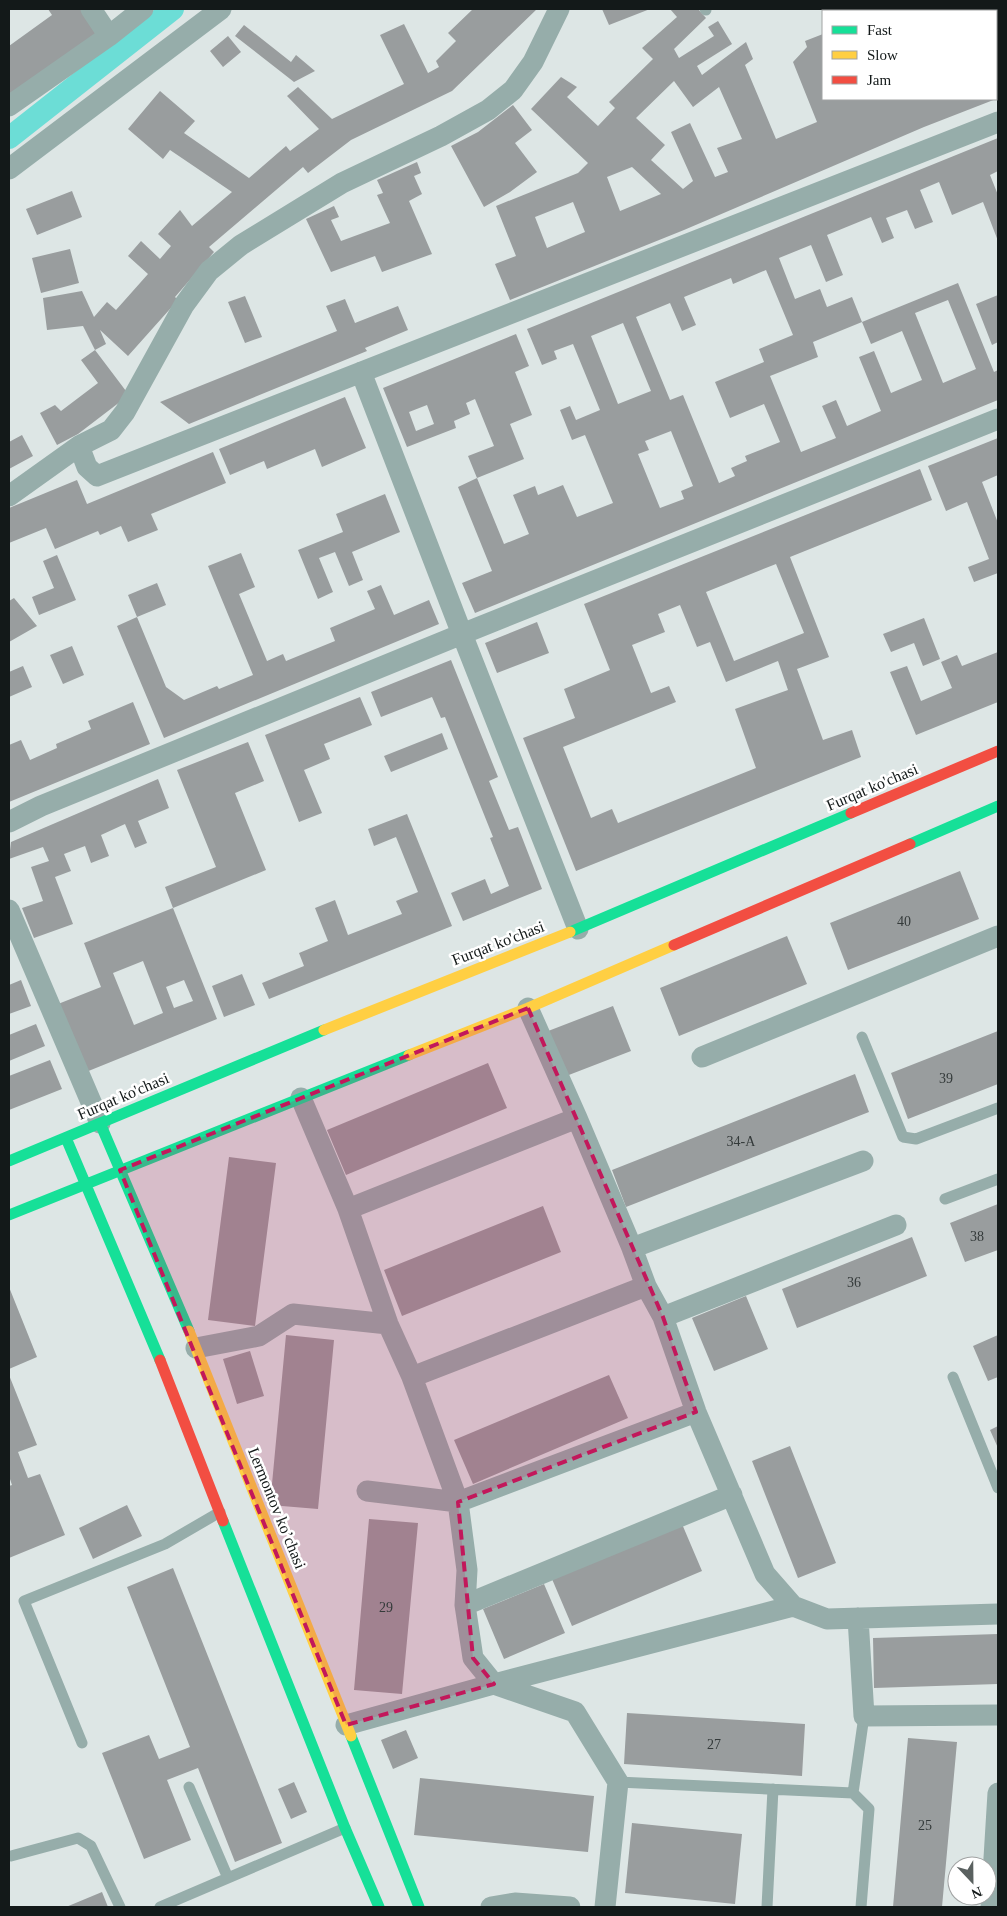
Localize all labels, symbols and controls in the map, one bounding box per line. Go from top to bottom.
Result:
legend [822,10,997,100]
text: Fast [867,22,893,38]
text: Slow [867,47,898,63]
text: Jam [867,72,891,88]
street label: Furqat ko'chasi [824,760,921,815]
house number: 40 [897,914,911,929]
street label: Furqat ko'chasi [449,917,547,969]
street label: Furqat ko'chasi [75,1069,172,1124]
house number: 39 [939,1071,953,1086]
house number: 34-А [727,1134,756,1149]
house number: 38 [970,1229,984,1244]
house number: 36 [847,1275,861,1290]
street label: Lermontov ko’chasi [245,1445,309,1572]
house number: 29 [379,1600,393,1615]
house number: 27 [707,1737,721,1752]
house number: 25 [918,1818,932,1833]
north arrow [947,1856,997,1906]
text: N [969,1884,984,1901]

